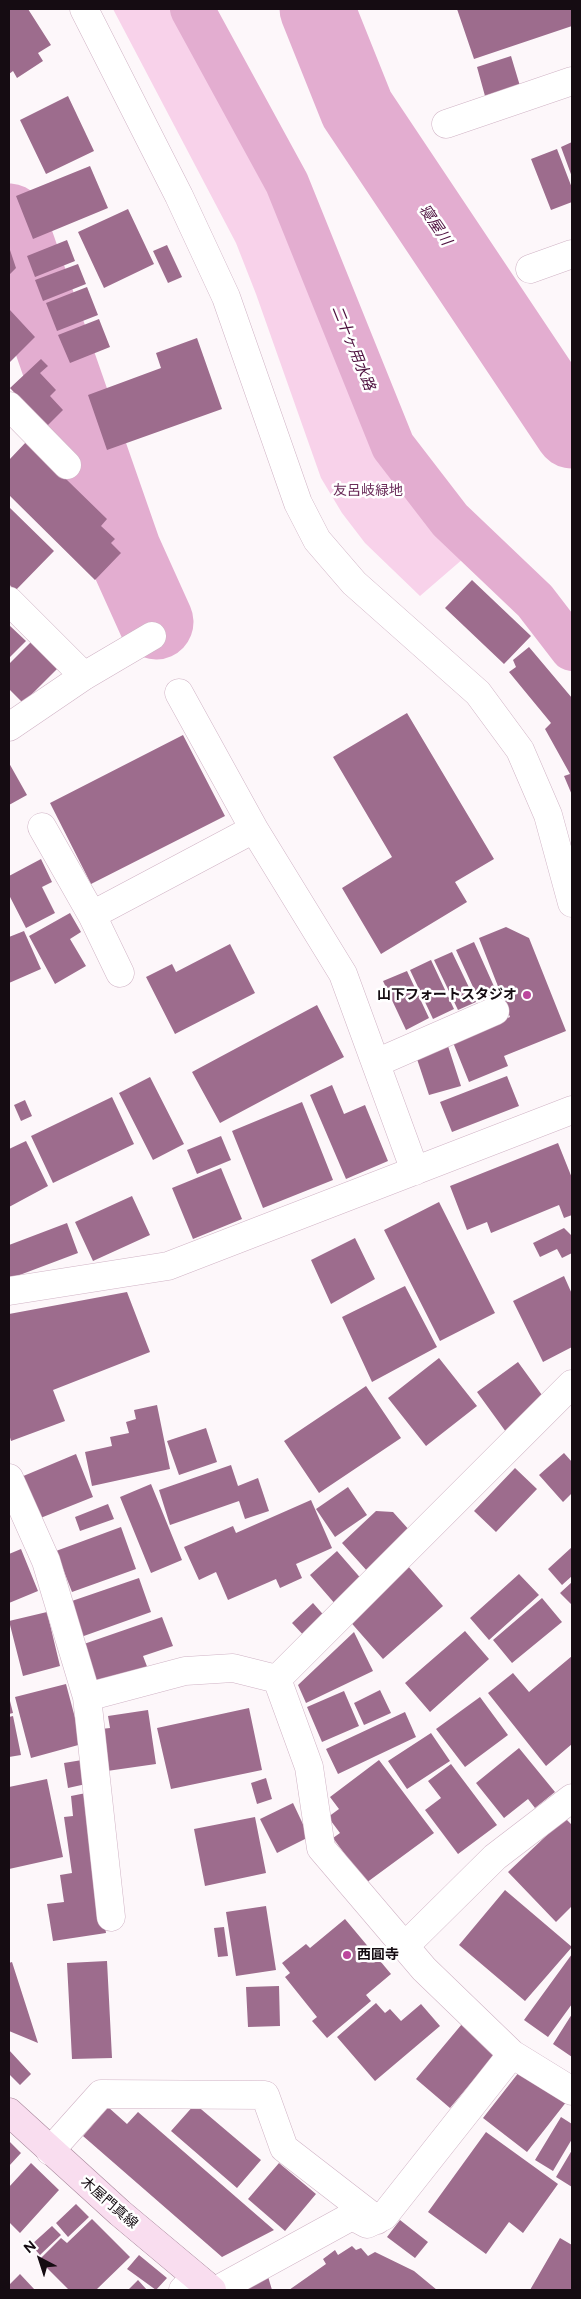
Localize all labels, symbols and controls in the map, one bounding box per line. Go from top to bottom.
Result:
water label: 寝屋川 [415,201,455,249]
water label: 二十ヶ用水路 [328,303,378,393]
park label: 友呂岐緑地 [333,483,403,499]
place label: 山下フォートスタジオ [377,987,517,1003]
marker: 山下フォートスタジオ [521,989,533,1001]
place label: 西圓寺 [357,1947,399,1963]
marker: 西圓寺 [341,1949,353,1961]
street label: 木屋門真線 [77,2174,141,2232]
north arrow [15,2234,65,2284]
text: N [20,2237,40,2257]

